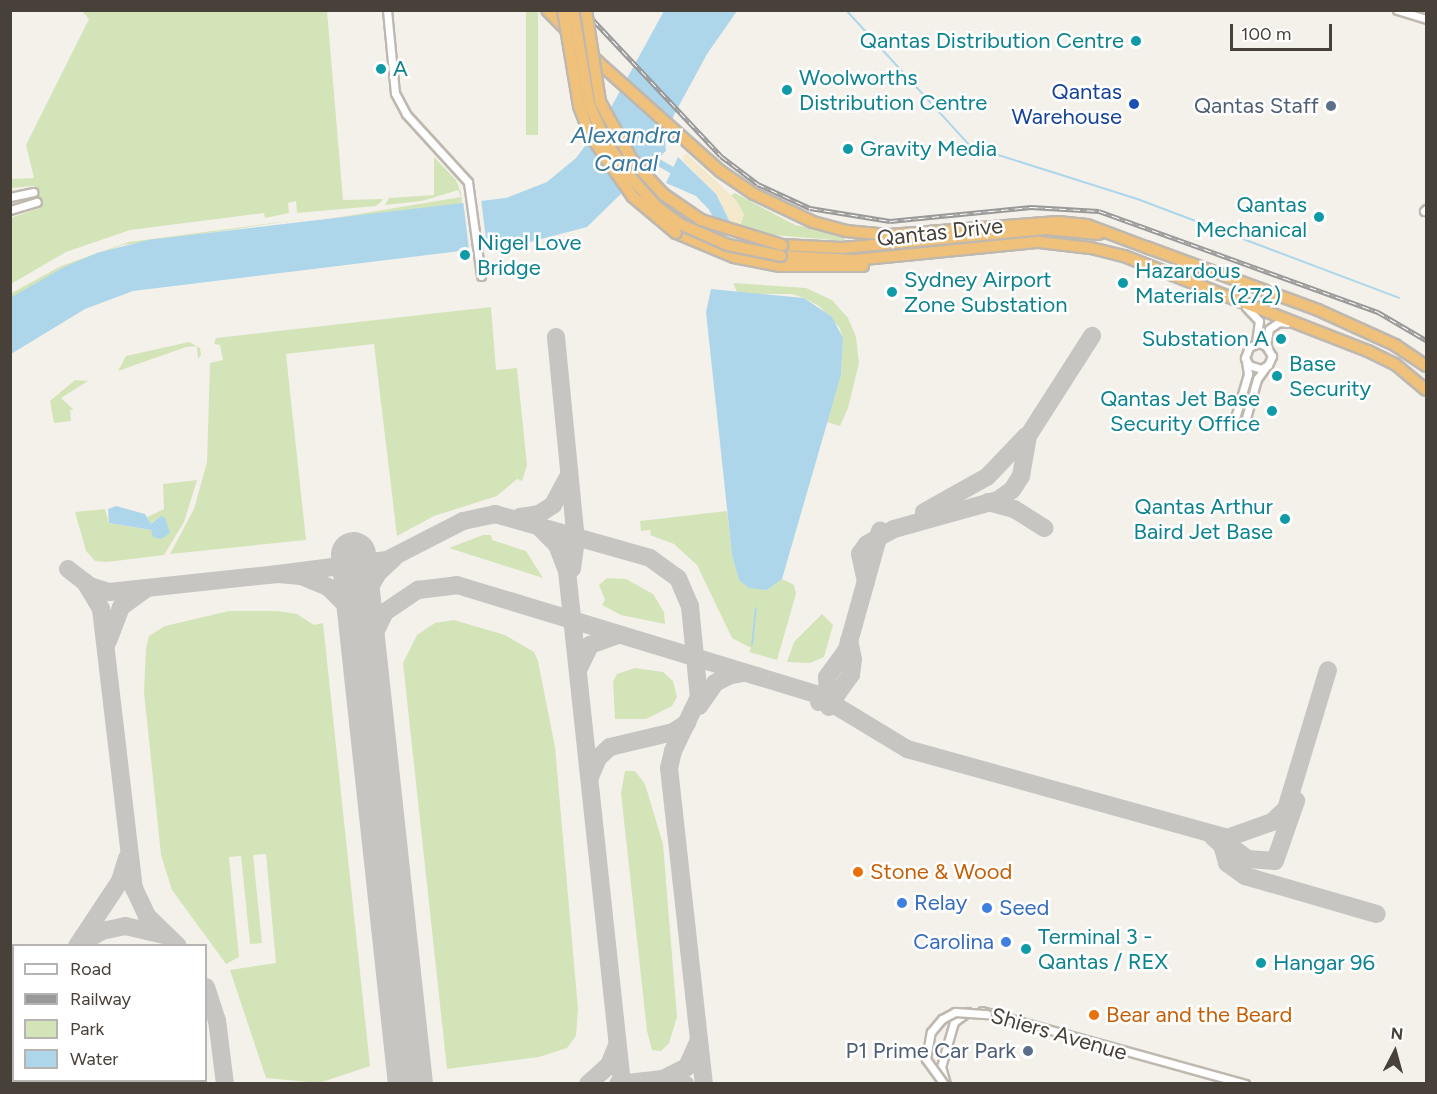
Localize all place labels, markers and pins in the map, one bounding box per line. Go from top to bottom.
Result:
place label: Qantas Distribution Centre [860,28,1124,54]
marker: Qantas Distribution Centre [1129,34,1143,48]
place label: A [393,56,408,82]
marker: A [374,62,388,76]
place label: Woolworths Distribution Centre [799,64,987,116]
place label: Qantas Warehouse [1012,78,1122,130]
marker: Woolworths Distribution Centre [780,83,794,97]
place label: Qantas Staff [1194,93,1319,119]
marker: Qantas Warehouse [1127,97,1141,111]
marker: Qantas Staff [1324,99,1338,113]
place label: Gravity Media [860,136,997,162]
marker: Gravity Media [841,142,855,156]
place label: Qantas Mechanical [1196,191,1307,242]
marker: Qantas Mechanical [1312,210,1326,224]
place label: Nigel Love Bridge [477,229,581,280]
marker: Nigel Love Bridge [458,248,472,262]
place label: Hazardous Materials (272) [1135,257,1281,308]
place label: Sydney Airport Zone Substation [904,266,1067,318]
marker: Hazardous Materials (272) [1116,276,1130,290]
marker: Sydney Airport Zone Substation [885,285,899,299]
place label: Substation A [1142,326,1269,352]
marker: Substation A [1274,332,1288,346]
place label: Base Security [1289,350,1371,402]
marker: Base Security [1270,369,1284,383]
place label: Qantas Jet Base Security Office [1100,385,1260,436]
marker: Qantas Jet Base Security Office [1265,404,1279,418]
place label: Qantas Arthur Baird Jet Base [1133,493,1273,544]
marker: Qantas Arthur Baird Jet Base [1278,512,1292,526]
place label: Stone & Wood [870,859,1012,885]
marker: Stone & Wood [851,865,865,879]
place label: Relay [914,890,967,916]
place label: Seed [999,895,1049,921]
marker: Relay [895,896,909,910]
marker: Seed [980,901,994,915]
place label: Terminal 3 - Qantas / REX [1038,923,1168,974]
place label: Carolina [913,929,994,955]
marker: Carolina [999,935,1013,949]
marker: Terminal 3 - Qantas / REX [1019,942,1033,956]
place label: Hangar 96 [1273,950,1375,976]
marker: Hangar 96 [1254,956,1268,970]
place label: Bear and the Beard [1106,1002,1292,1028]
marker: Bear and the Beard [1087,1008,1101,1022]
place label: P1 Prime Car Park [846,1038,1016,1064]
marker: P1 Prime Car Park [1021,1044,1035,1058]

